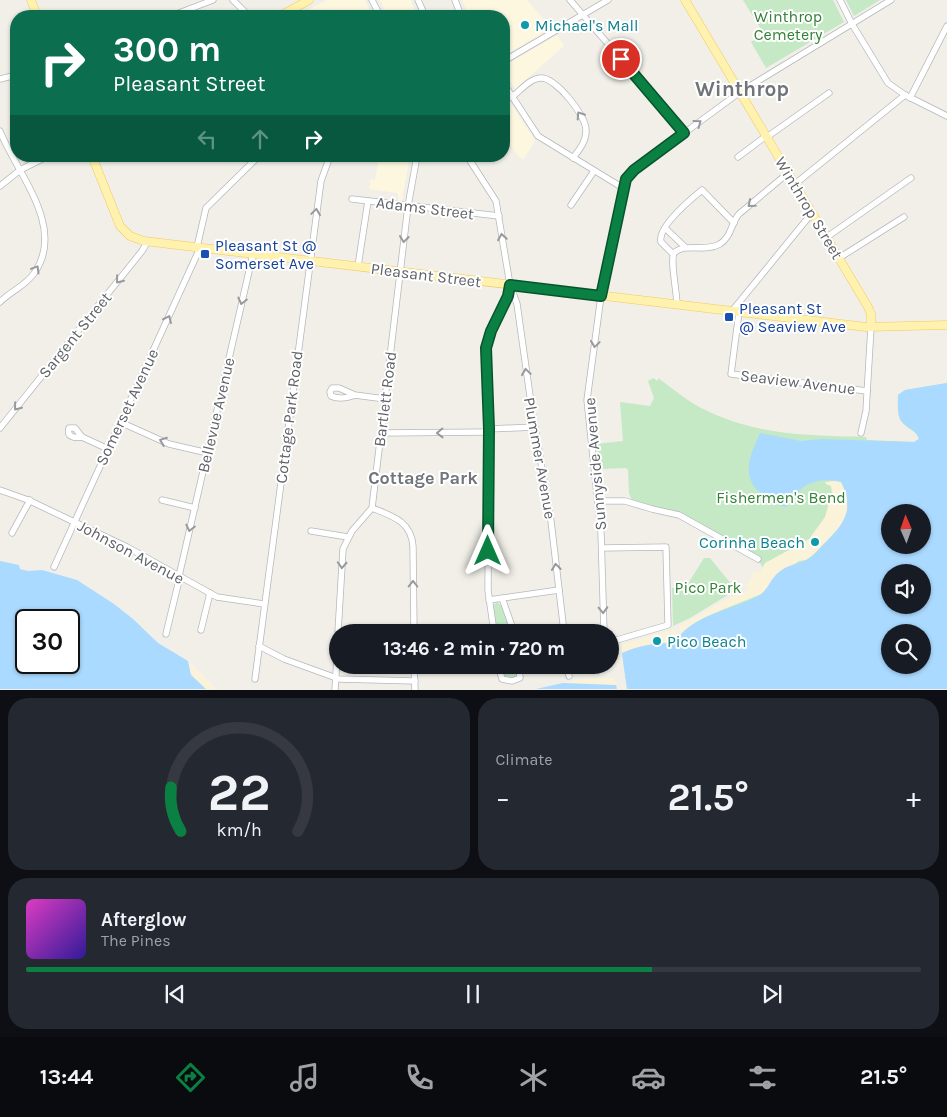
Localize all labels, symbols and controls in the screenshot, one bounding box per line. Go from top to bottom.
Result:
park label: Winthrop Cemetery [754,7,823,44]
place label: Michael's Mall [535,16,638,35]
marker: Michael's Mall [519,19,531,31]
text: 300 m [113,29,221,70]
icon: right [30,30,95,95]
pin [600,38,642,80]
icon: arrive [607,45,635,73]
text: Pleasant Street [113,71,266,97]
district label: Winthrop [695,77,789,101]
one-way arrow [577,111,586,120]
one-way arrow [692,120,702,129]
icon: left [193,125,221,153]
icon: ahead [246,125,274,153]
icon: right [299,125,327,153]
street label: Winthrop Street [771,153,847,263]
street label: Adams Street [375,193,475,223]
one-way arrow [748,199,757,207]
one-way arrow [310,208,321,216]
one-way arrow [498,232,508,241]
one-way arrow [399,235,410,243]
place label: Pleasant St @ Somerset Ave [215,236,317,273]
marker: Pleasant St @ Somerset Ave [199,248,211,260]
street label: Pleasant Street [370,259,482,291]
one-way arrow [29,266,39,275]
one-way arrow [116,274,124,283]
street label: Sargent Street [35,288,115,382]
one-way arrow [237,297,248,306]
place label: Pleasant St @ Seaview Ave [739,299,846,336]
marker: Pleasant St @ Seaview Ave [723,311,735,323]
one-way arrow [161,315,172,324]
one-way arrow [590,340,601,348]
street label: Somerset Avenue [92,346,162,468]
street label: Cottage Park Road [271,350,307,484]
street label: Bartlett Road [370,350,400,448]
street label: Bellevue Avenue [193,355,239,475]
street label: Seaview Avenue [739,366,857,398]
one-way arrow [521,367,532,375]
street label: Plummer Avenue [520,396,560,520]
street label: Sunnyside Avenue [580,397,610,531]
one-way arrow [14,401,23,411]
one-way arrow [436,427,444,438]
one-way arrow [159,437,167,447]
district label: Cottage Park [368,467,478,489]
park label: Fishermen's Bend [716,488,846,507]
north arrow [881,504,931,554]
map controls [881,504,931,674]
street label: Johnson Avenue [75,516,187,588]
one-way arrow [185,524,196,532]
position arrow [461,524,513,576]
place label: Corinha Beach [699,533,805,552]
marker: Corinha Beach [809,536,821,548]
one-way arrow [336,561,347,569]
one-way arrow [551,562,562,570]
button: sound [881,564,931,614]
park label: Pico Park [675,578,741,597]
one-way arrow [408,580,418,588]
one-way arrow [598,606,608,614]
speed limit sign: 30 [15,609,80,674]
button: search [881,624,931,674]
place label: Pico Beach [667,632,746,651]
marker: Pico Beach [651,635,663,647]
text: 13:46 · 2 min · 720 m [383,638,565,660]
text: Climate [496,750,553,769]
text: 22 [207,762,270,823]
text: 21.5° [667,775,749,820]
text: − [496,781,510,814]
text: + [906,781,921,814]
text: km/h [216,820,261,841]
text: Afterglow [101,909,187,931]
text: The Pines [101,931,171,950]
icon: previous [161,980,189,1008]
icon: pause [459,980,487,1008]
icon: next [758,980,786,1008]
icon: directions [173,1060,208,1095]
icon: music [287,1060,322,1095]
icon: phone [402,1060,437,1095]
icon: climate [516,1060,551,1095]
icon: car [631,1060,666,1095]
icon: filters [745,1060,780,1095]
text: 13:44 [40,1064,93,1090]
text: 21.5° [860,1064,907,1090]

